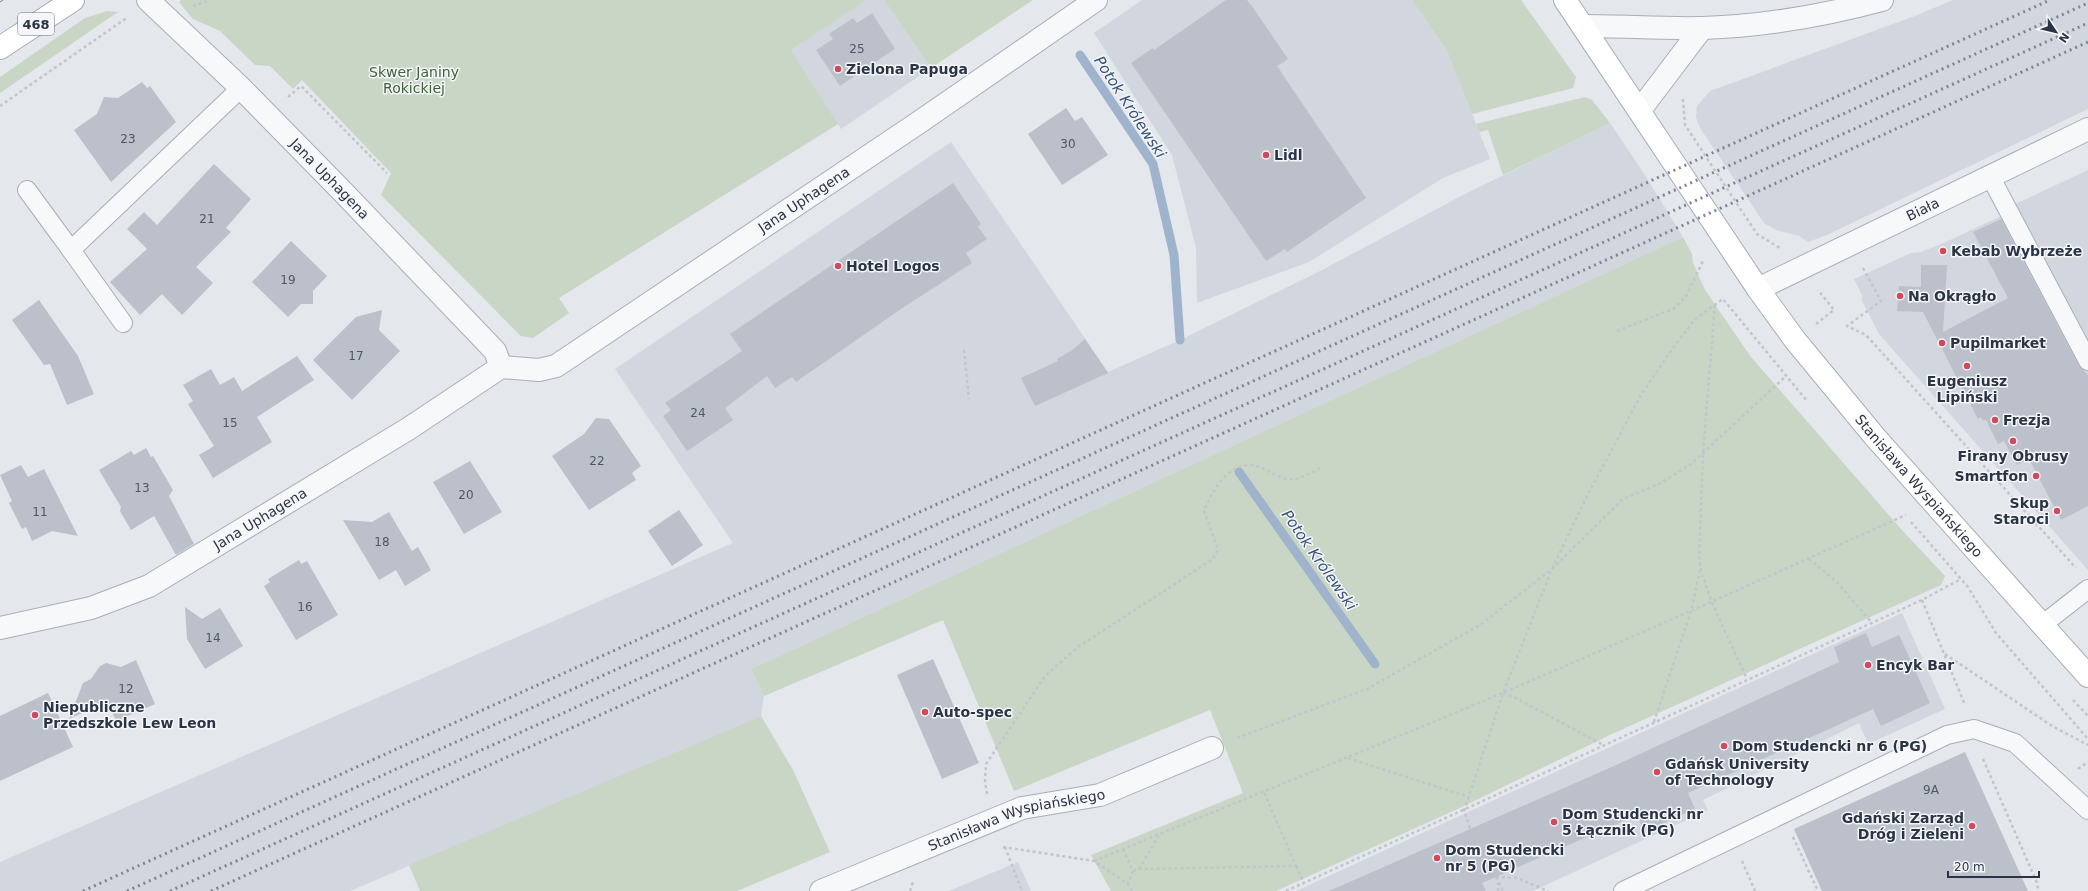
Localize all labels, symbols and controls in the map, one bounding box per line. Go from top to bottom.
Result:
north arrow [2036,12,2076,52]
road number: 468 [18,13,54,35]
text: N [2056,30,2072,45]
house number: 25 [849,42,865,56]
water label: Potok Królewski [1090,53,1170,162]
place label: Zielona Papuga [846,61,968,77]
park label: Skwer Janiny Rokickiej [369,64,459,96]
marker: Zielona Papuga [833,64,843,74]
house number: 23 [120,132,136,146]
street label: Jana Uphagena [286,134,373,222]
house number: 30 [1060,137,1076,151]
place label: Lidl [1274,147,1303,163]
marker: Lidl [1261,150,1271,160]
street label: Jana Uphagena [755,163,852,236]
street label: Biała [1904,194,1942,224]
house number: 21 [199,212,215,226]
place label: Kebab Wybrzeże [1951,243,2082,259]
marker: Kebab Wybrzeże [1938,246,1948,256]
place label: Hotel Logos [846,258,940,274]
marker: Hotel Logos [833,261,843,271]
house number: 19 [280,273,296,287]
place label: Na Okrągło [1908,288,1997,304]
marker: Na Okrągło [1895,291,1905,301]
place label: Pupilmarket [1950,335,2046,351]
marker: Pupilmarket [1937,338,1947,348]
house number: 17 [348,349,364,363]
marker: Eugeniusz Lipiński [1962,361,1972,371]
place label: Eugeniusz Lipiński [1927,373,2007,405]
house number: 24 [690,406,706,420]
street label: Stanisława Wyspiańskiego [1852,411,1986,560]
place label: Frezja [2003,412,2050,428]
marker: Frezja [1990,415,2000,425]
house number: 15 [222,416,238,430]
marker: Firany Obrusy [2008,436,2018,446]
place label: Firany Obrusy [1958,448,2068,464]
house number: 22 [589,454,605,468]
place label: Smartfon [1955,468,2028,484]
marker: Smartfon [2031,471,2041,481]
house number: 13 [134,481,150,495]
street label: Jana Uphagena [210,484,310,554]
house number: 20 [458,488,474,502]
place label: Skup Staroci [1993,495,2049,527]
house number: 11 [32,505,48,519]
water label: Potok Królewski [1278,506,1361,614]
marker: Skup Staroci [2052,506,2062,516]
house number: 18 [374,535,390,549]
house number: 16 [297,600,313,614]
house number: 14 [205,631,221,645]
place label: Encyk Bar [1876,657,1954,673]
marker: Encyk Bar [1863,660,1873,670]
house number: 12 [118,682,134,696]
place label: Niepubliczne Przedszkole Lew Leon [43,699,216,731]
place label: Auto-spec [933,704,1012,720]
marker: Auto-spec [920,707,930,717]
marker: Niepubliczne Przedszkole Lew Leon [30,710,40,720]
place label: Dom Studencki nr 6 (PG) [1732,738,1927,754]
marker: Dom Studencki nr 6 (PG) [1719,741,1729,751]
place label: Gdańsk University of Technology [1665,756,1809,788]
marker: Gdańsk University of Technology [1652,767,1662,777]
house number: 9A [1923,783,1940,797]
street label: Stanisława Wyspiańskiego [926,786,1108,854]
place label: Dom Studencki nr 5 Łącznik (PG) [1562,806,1703,838]
place label: Gdański Zarząd Dróg i Zieleni [1842,810,1964,842]
marker: Dom Studencki nr 5 Łącznik (PG) [1549,817,1559,827]
marker: Gdański Zarząd Dróg i Zieleni [1967,821,1977,831]
place label: Dom Studencki nr 5 (PG) [1445,842,1564,874]
marker: Dom Studencki nr 5 (PG) [1432,853,1442,863]
scale bar [1948,853,2039,879]
text: 20 m [1954,860,1985,874]

